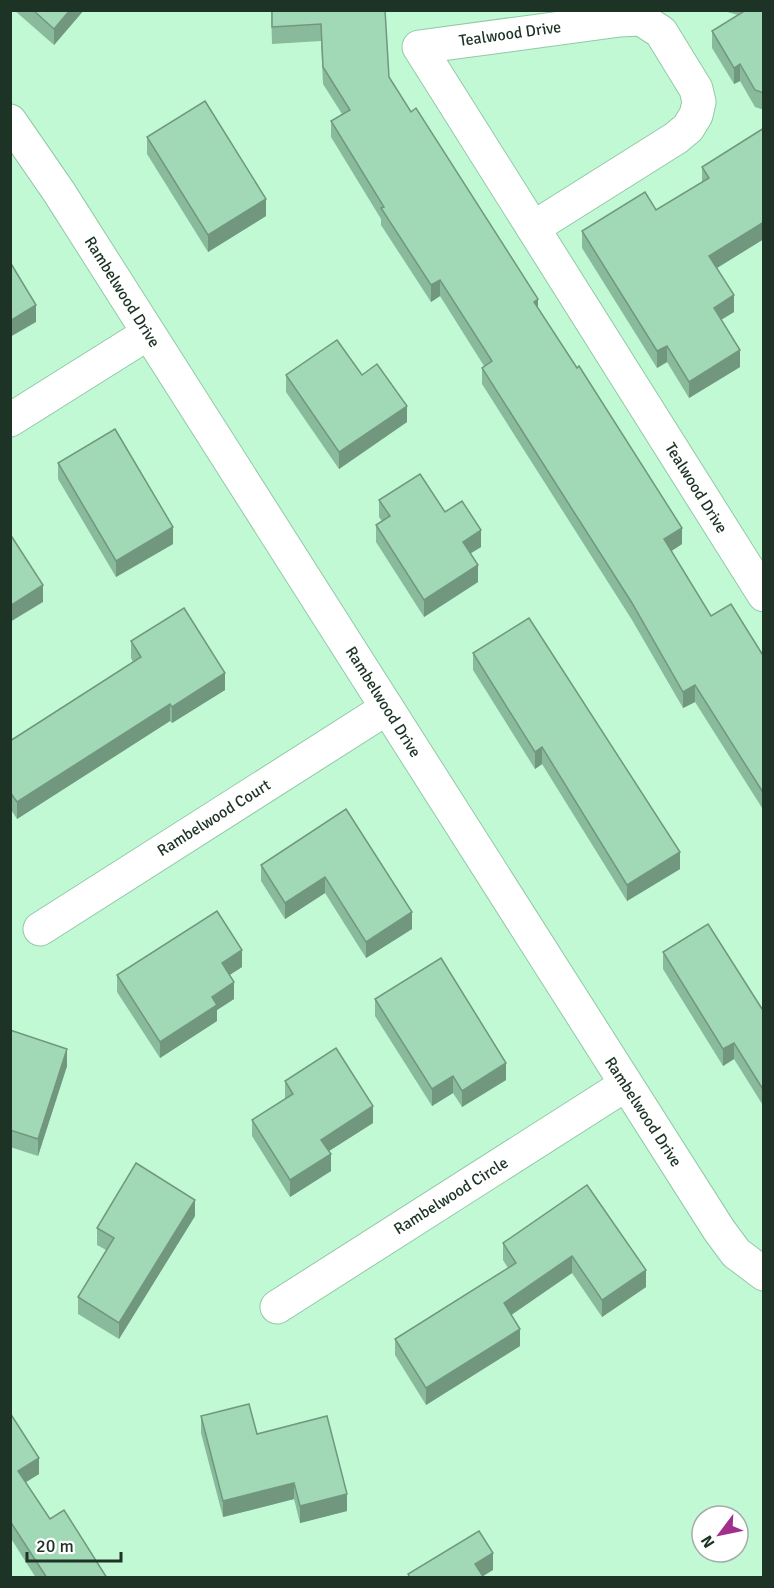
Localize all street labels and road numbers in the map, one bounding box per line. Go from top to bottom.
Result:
street label: Tealwood Drive [458,17,562,51]
street label: Rambelwood Drive [80,233,164,351]
street label: Tealwood Drive [660,439,732,537]
street label: Rambelwood Drive [341,643,425,761]
street label: Rambelwood Court [154,775,275,861]
street label: Rambelwood Drive [600,1053,686,1171]
street label: Rambelwood Circle [390,1153,512,1239]

